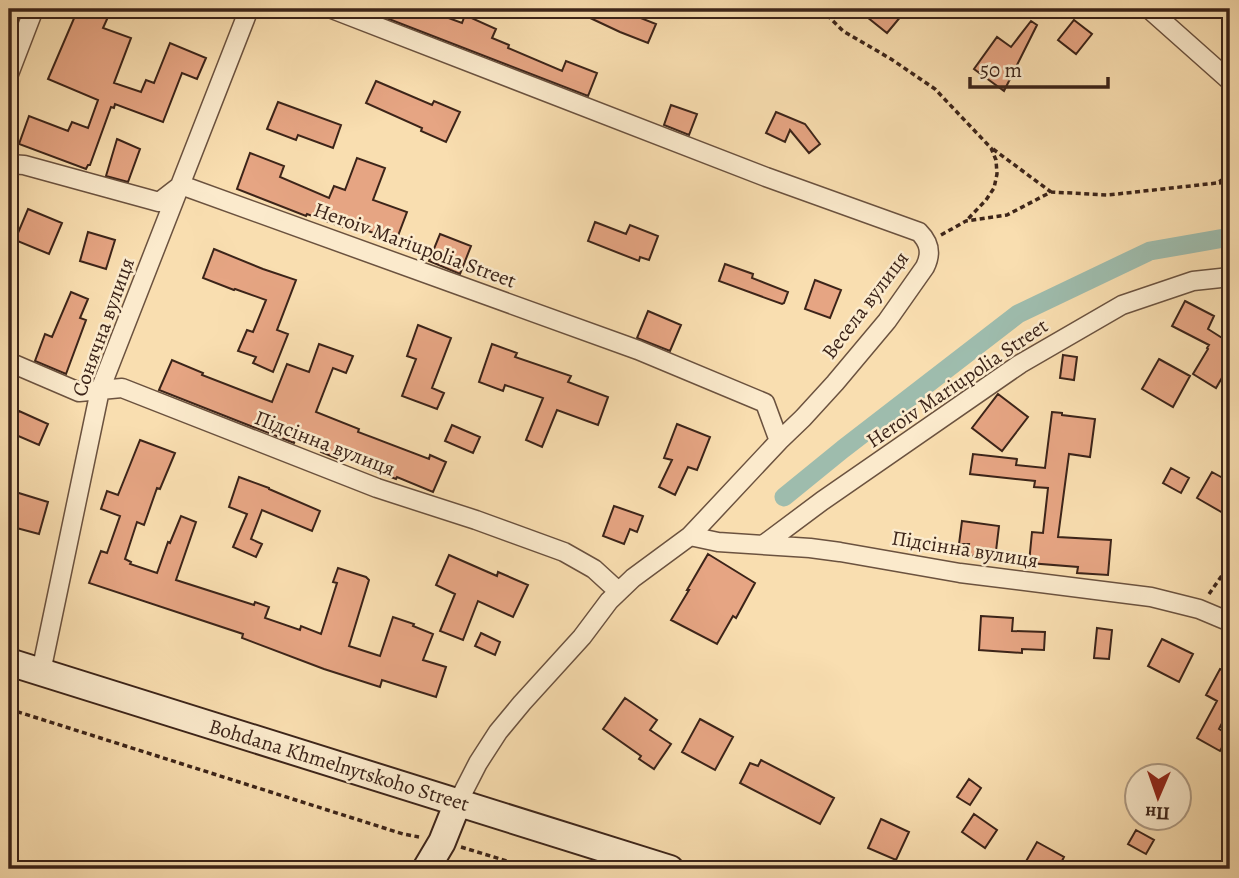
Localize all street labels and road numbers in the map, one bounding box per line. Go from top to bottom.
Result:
street label: Heroiv Mariupolia Street [310,195,520,295]
street label: Весела вулиця [815,245,915,365]
street label: Сонячна вулиця [65,254,141,400]
street label: Heroiv Mariupolia Street [861,312,1053,454]
street label: Підсінна вулиця [251,403,399,483]
street label: Підсінна вулиця [890,524,1040,574]
street label: Bohdana Khmelnytskoho Street [205,712,473,818]

